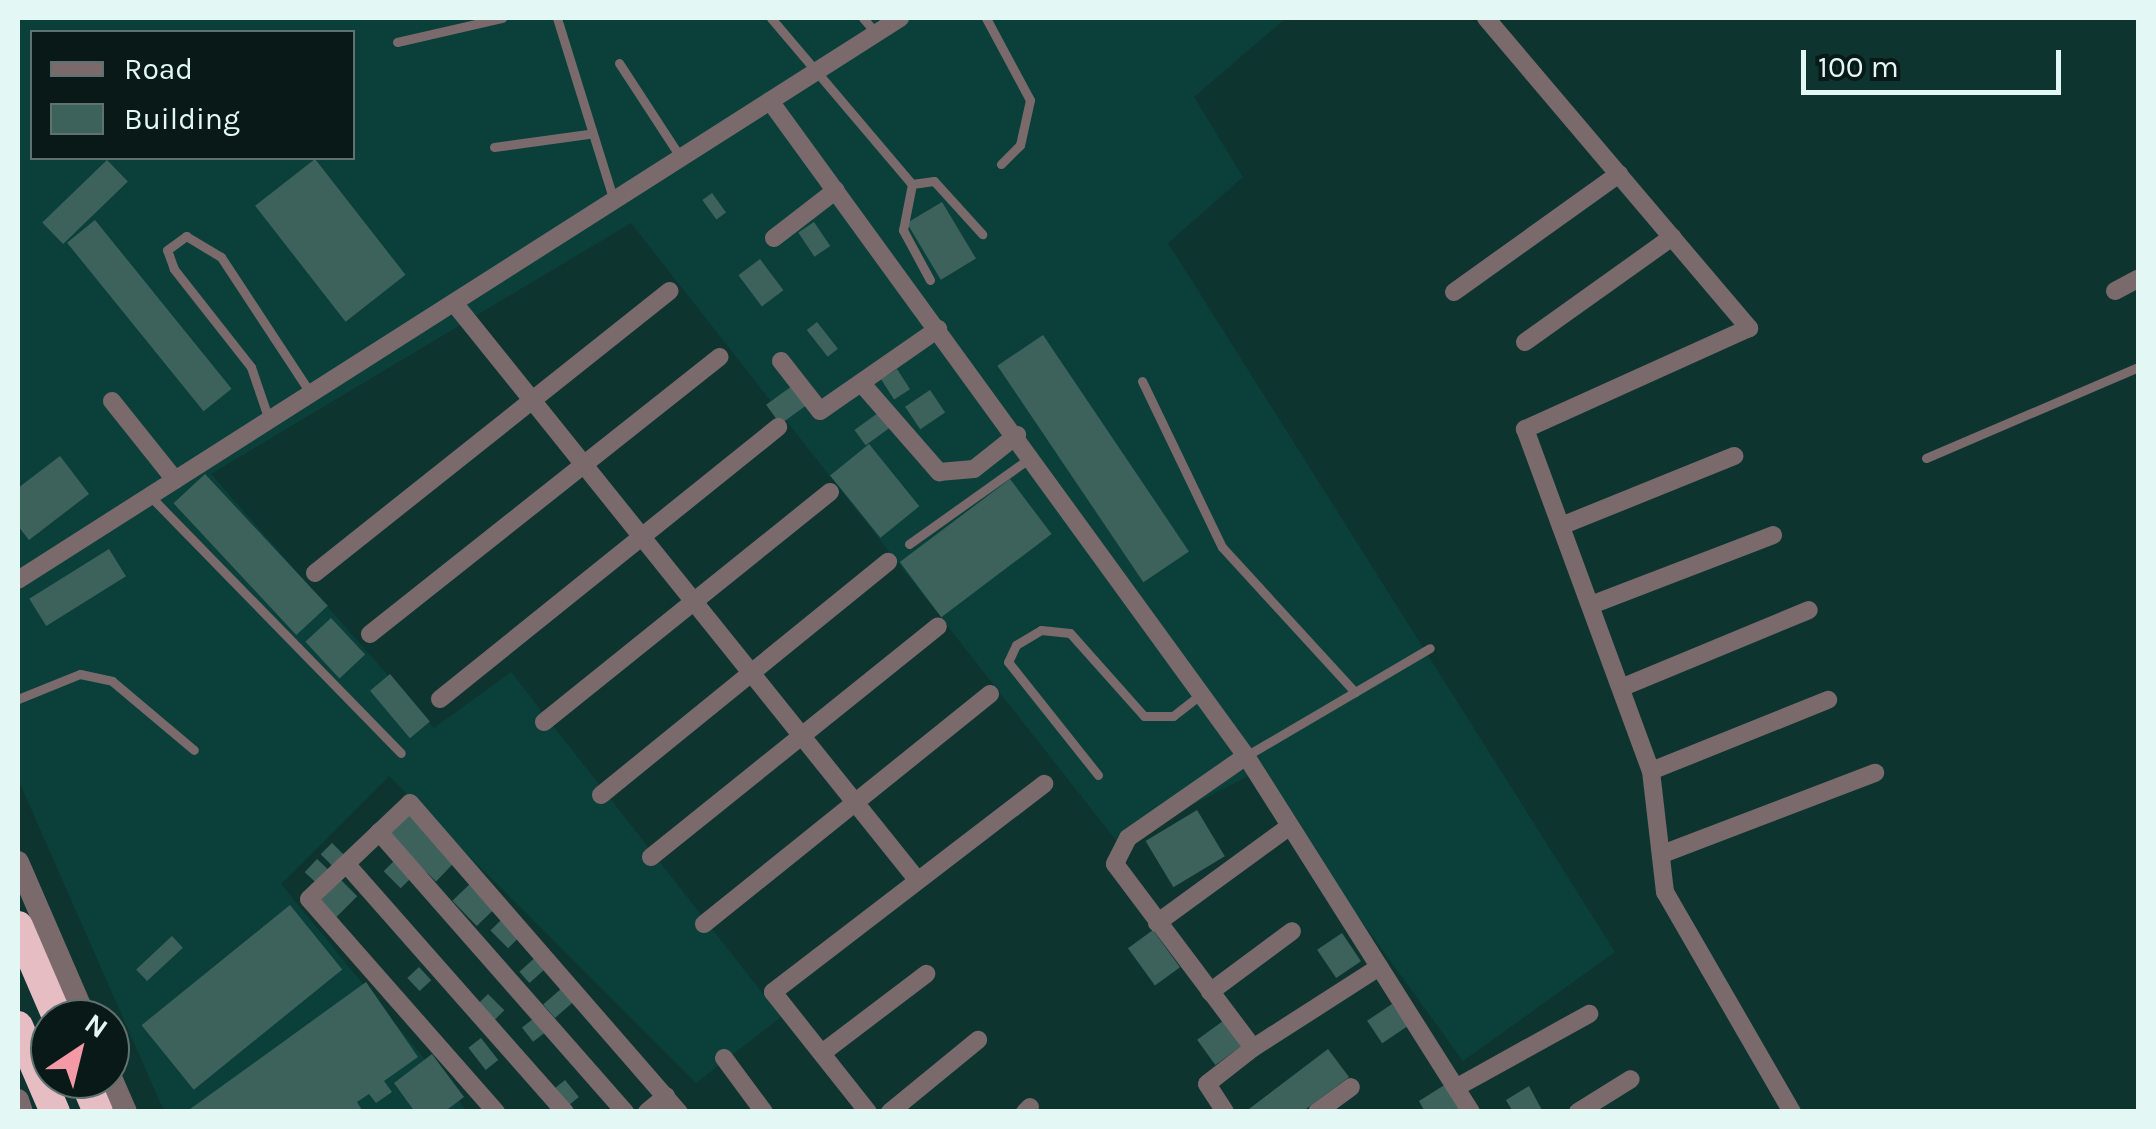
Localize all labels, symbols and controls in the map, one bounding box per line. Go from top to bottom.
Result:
legend [30,30,355,160]
scale bar [1806,30,2066,92]
text: 100 m [1818,49,1899,85]
text: Road [124,51,193,87]
text: Building [124,101,240,137]
north arrow [30,999,130,1099]
text: N [79,1006,114,1045]

